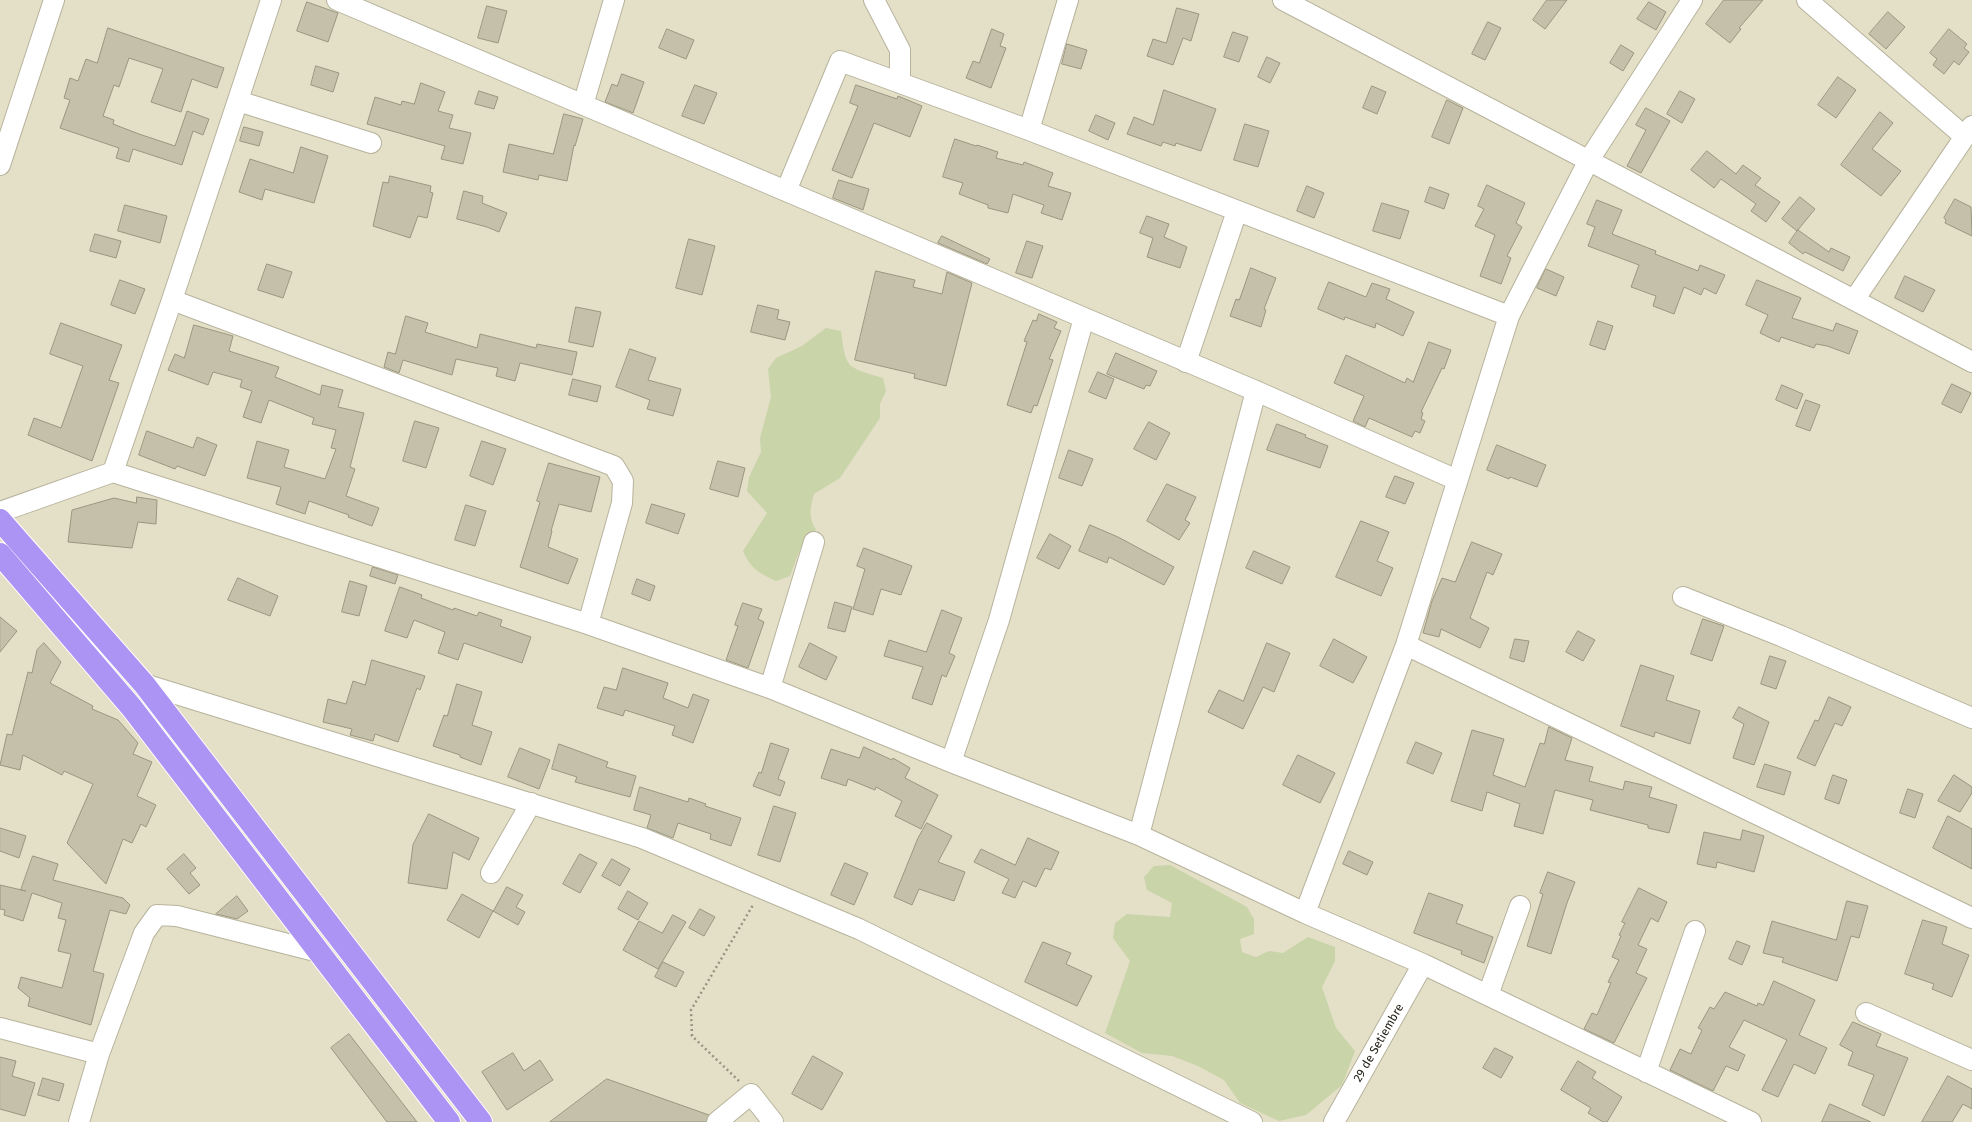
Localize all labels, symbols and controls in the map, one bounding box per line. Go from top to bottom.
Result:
street label: 29 de Setiembre [1351,1001,1407,1085]

